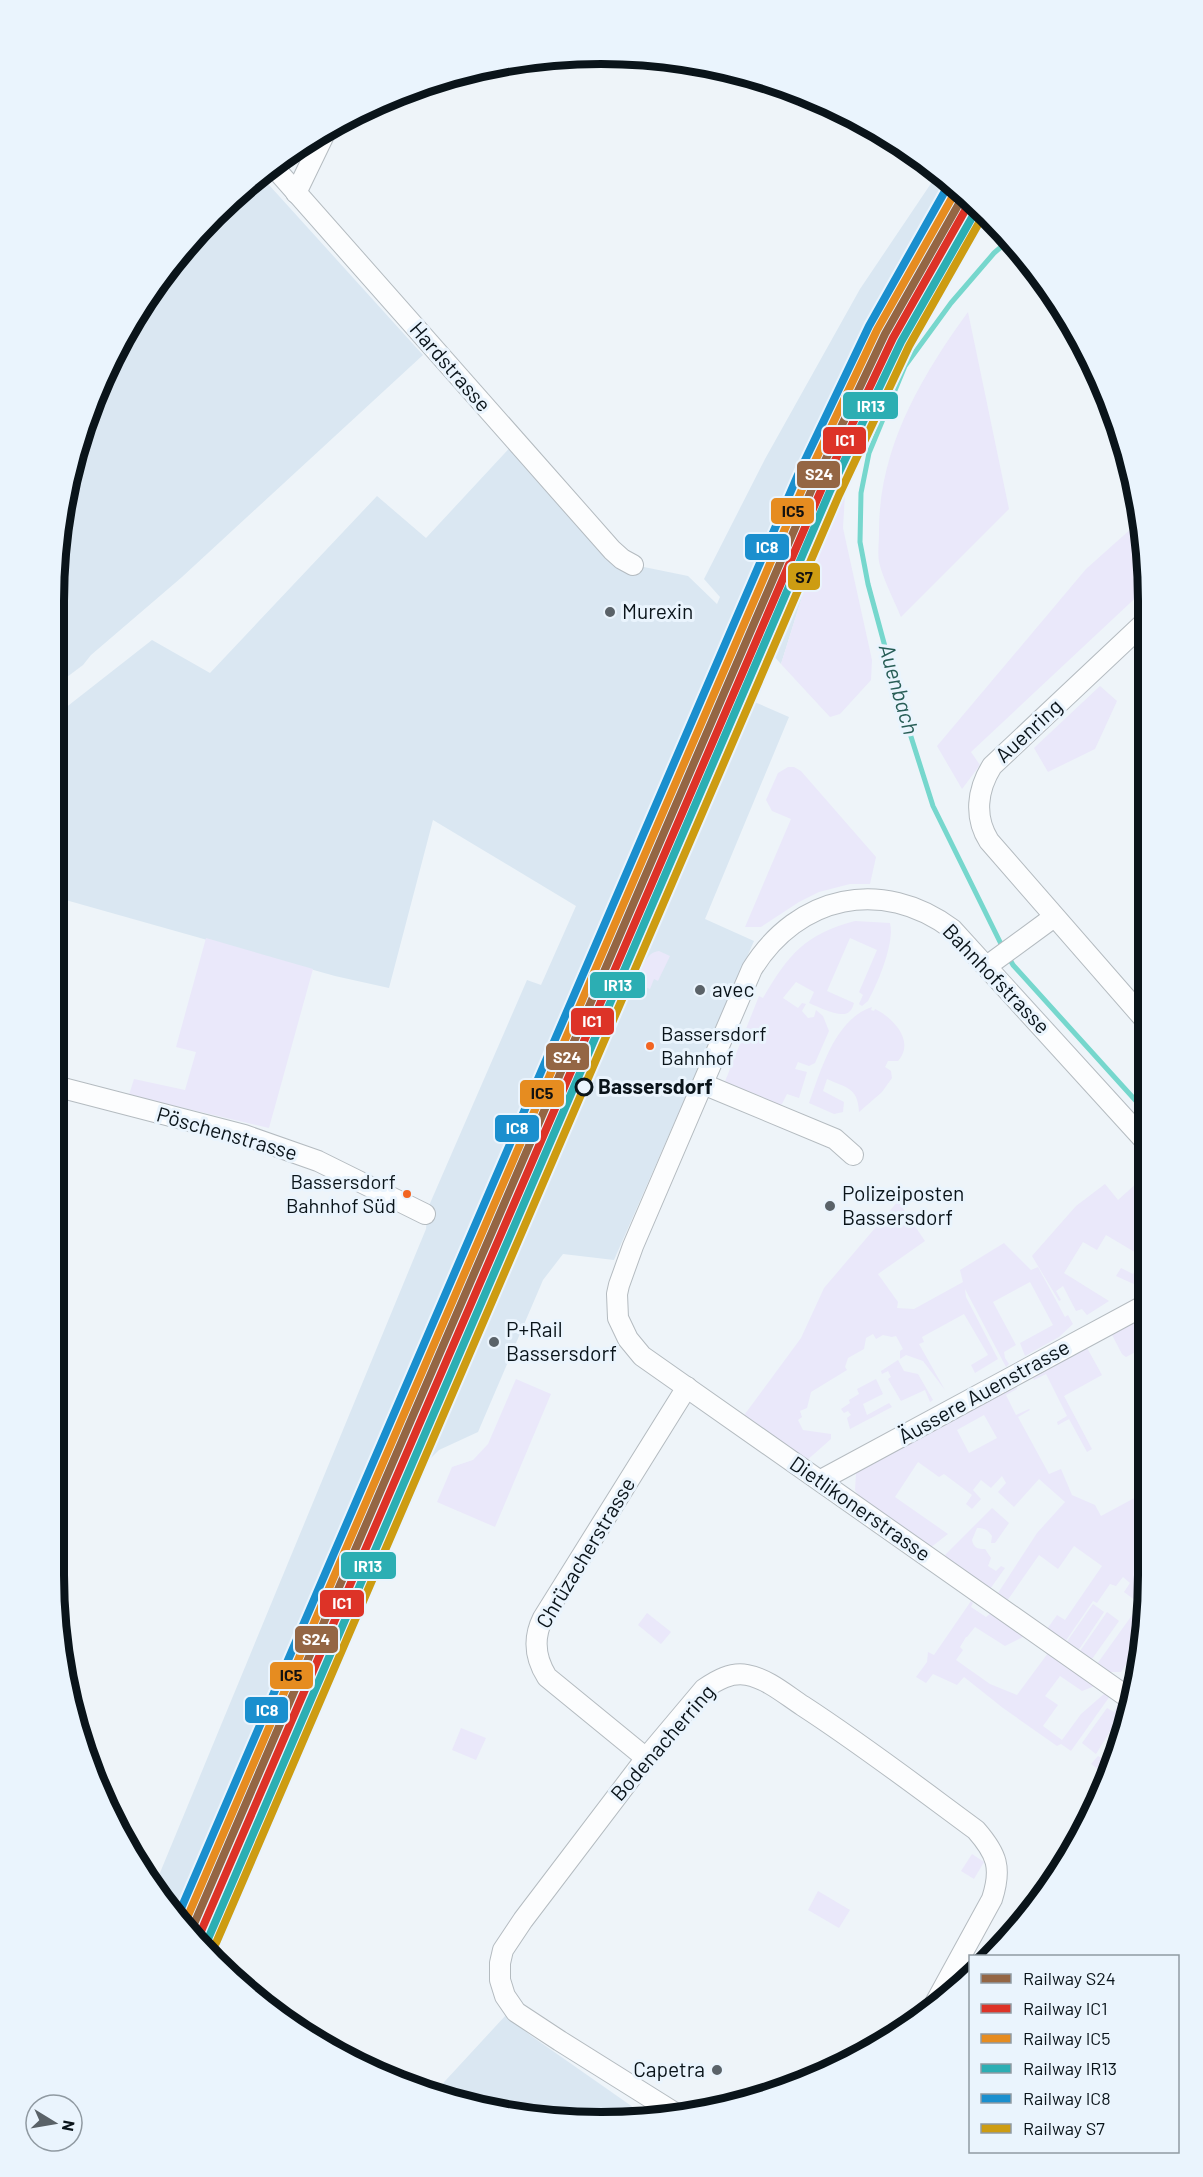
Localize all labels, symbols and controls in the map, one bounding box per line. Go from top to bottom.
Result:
street label: Hardstrasse [405,316,497,416]
line badge: IR13 [842,391,899,420]
text: IR13 [857,396,885,415]
line badge: IC1 [822,426,867,455]
text: IC1 [835,430,855,449]
line badge: S24 [796,460,841,489]
text: S24 [805,464,833,483]
line badge: IC5 [770,497,815,525]
text: IC5 [782,501,805,520]
line badge: IC8 [744,533,790,561]
text: IC8 [756,537,779,556]
line badge: S7 [787,562,821,591]
text: S7 [795,567,813,586]
place label: Murexin [622,598,693,623]
marker: Murexin [603,605,617,619]
water label: Auenbach [875,640,925,737]
street label: Auenring [989,693,1067,767]
street label: Bahnhofstrasse [938,918,1056,1038]
line badge: IR13 [589,971,646,999]
text: IR13 [604,975,632,994]
place label: avec [712,976,754,1001]
marker: avec [693,983,707,997]
line badge: IC1 [570,1007,615,1036]
text: IC1 [582,1011,602,1030]
place label: Bassersdorf Bahnhof [661,1021,767,1069]
marker: Bassersdorf Bahnhof [644,1040,656,1052]
line badge: S24 [545,1042,590,1071]
text: S24 [553,1047,581,1066]
place label: Bassersdorf [598,1073,713,1098]
marker: Bassersdorf [575,1078,593,1096]
line badge: IC5 [519,1079,565,1108]
text: IC5 [531,1083,554,1102]
street label: Pöschenstrasse [154,1101,301,1165]
line badge: IC8 [494,1114,540,1143]
text: IC8 [506,1118,529,1137]
place label: Bassersdorf Bahnhof Süd [286,1169,396,1217]
place label: Polizeiposten Bassersdorf [842,1180,964,1229]
marker: Bassersdorf Bahnhof Süd [401,1188,413,1200]
marker: Polizeiposten Bassersdorf [823,1199,837,1213]
place label: P+Rail Bassersdorf [506,1316,617,1365]
street label: Äussere Auenstrasse [893,1333,1073,1448]
marker: P+Rail Bassersdorf [487,1335,501,1349]
street label: Dietlikonerstrasse [786,1450,936,1566]
street label: Chrüzacherstrasse [530,1472,639,1632]
line badge: IR13 [340,1551,397,1580]
text: IR13 [354,1556,382,1575]
line badge: IC1 [319,1589,365,1618]
text: IC1 [332,1593,352,1612]
line badge: S24 [294,1625,339,1654]
text: S24 [302,1629,330,1648]
line badge: IC5 [269,1661,314,1690]
text: IC5 [280,1665,303,1684]
street label: Bodenacherring [605,1679,719,1805]
line badge: IC8 [244,1696,289,1724]
text: IC8 [256,1700,279,1719]
legend [969,1955,1179,2153]
text: Railway S24 [1023,1967,1116,1989]
text: Railway IC1 [1023,1997,1108,2019]
text: Railway IC5 [1023,2027,1111,2049]
place label: Capetra [633,2056,705,2081]
text: Railway IR13 [1023,2057,1117,2079]
marker: Capetra [710,2063,724,2077]
text: Railway IC8 [1023,2087,1111,2109]
north arrow [24,2093,84,2153]
text: Railway S7 [1023,2117,1105,2139]
text: N [59,2119,80,2133]

